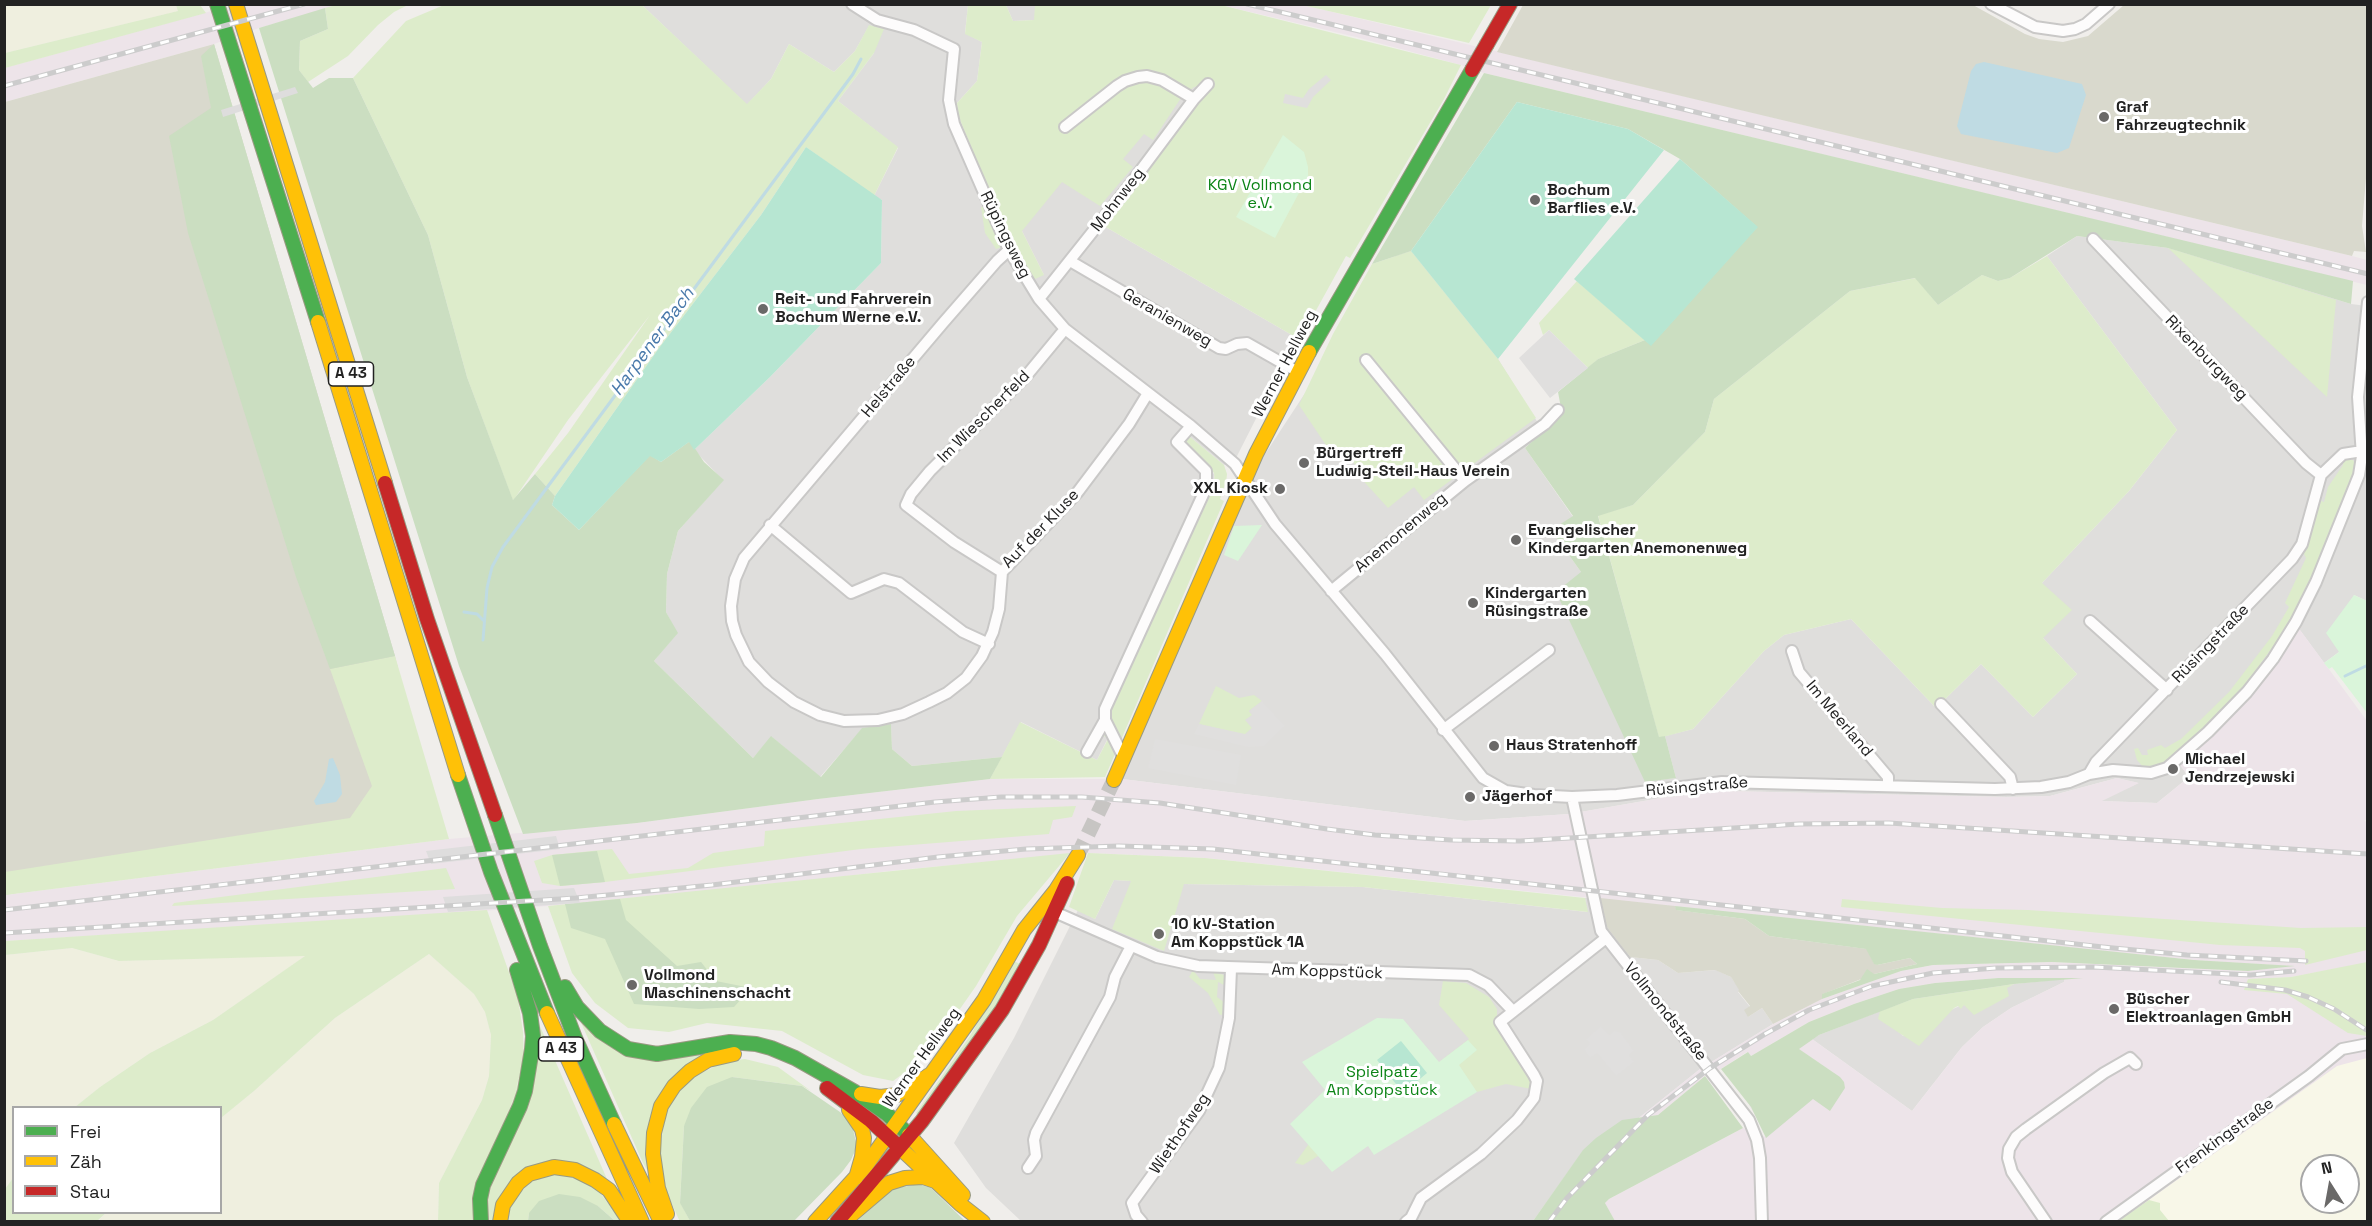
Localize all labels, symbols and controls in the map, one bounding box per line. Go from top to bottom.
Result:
place label: Graf Fahrzeugtechnik [2116,98,2246,136]
marker: Graf Fahrzeugtechnik [2097,110,2111,124]
street label: Mohnweg [1087,164,1149,236]
park label: KGV Vollmond e.V. [1208,176,1312,214]
place label: Bochum Barflies e.V. [1547,181,1636,219]
street label: Rüpingsweg [976,188,1034,282]
marker: Bochum Barflies e.V. [1528,193,1542,207]
water label: Harpener Bach [607,284,699,400]
street label: Geranienweg [1119,285,1215,351]
place label: Reit- und Fahrverein Bochum Werne e.V. [775,290,932,328]
marker: Reit- und Fahrverein Bochum Werne e.V. [756,302,770,316]
street label: Werner Hellweg [1249,307,1321,421]
street label: Rixenburgweg [2161,311,2251,405]
street label: Helstraße [858,352,920,422]
road number: A 43 [328,362,374,386]
street label: Im Wiescherfeld [934,367,1034,467]
place label: Bürgertreff Ludwig-Steil-Haus Verein [1316,444,1510,482]
marker: Bürgertreff Ludwig-Steil-Haus Verein [1297,456,1311,470]
place label: XXL Kiosk [1193,479,1268,499]
marker: XXL Kiosk [1273,482,1287,496]
street label: Auf der Kluse [999,486,1083,572]
street label: Anemonenweg [1351,489,1451,577]
place label: Evangelischer Kindergarten Anemonenweg [1528,521,1747,559]
marker: Evangelischer Kindergarten Anemonenweg [1509,533,1523,547]
place label: Kindergarten Rüsingstraße [1485,584,1588,622]
marker: Kindergarten Rüsingstraße [1466,596,1480,610]
street label: Rüsingstraße [2169,600,2253,688]
street label: Im Meerland [1801,677,1877,761]
place label: Haus Stratenhoff [1506,736,1637,756]
marker: Haus Stratenhoff [1487,739,1501,753]
place label: Michael Jendrzejewski [2185,750,2295,788]
marker: Michael Jendrzejewski [2166,762,2180,776]
street label: Rüsingstraße [1645,773,1749,801]
place label: Jägerhof [1482,787,1552,807]
marker: Jägerhof [1463,790,1477,804]
place label: 10 kV-Station Am Koppstück 1A [1171,915,1304,953]
marker: 10 kV-Station Am Koppstück 1A [1152,927,1166,941]
street label: Vollmondstraße [1620,959,1710,1065]
street label: Am Koppstück [1271,960,1383,984]
place label: Vollmond Maschinenschacht [644,966,791,1004]
marker: Vollmond Maschinenschacht [625,978,639,992]
place label: Büscher Elektroanlagen GmbH [2126,990,2291,1028]
marker: Büscher Elektroanlagen GmbH [2107,1002,2121,1016]
street label: Werner Hellweg [879,1004,965,1112]
road number: A 43 [538,1037,584,1061]
park label: Spielpatz Am Koppstück [1326,1063,1438,1101]
street label: Wiethofweg [1146,1090,1214,1178]
street label: Frenkingstraße [2172,1094,2278,1178]
legend [12,1106,222,1214]
text: Frei [70,1120,101,1143]
text: Zäh [70,1150,102,1173]
north arrow [2300,1154,2360,1214]
text: N [2320,1156,2334,1179]
text: Stau [70,1180,110,1203]

